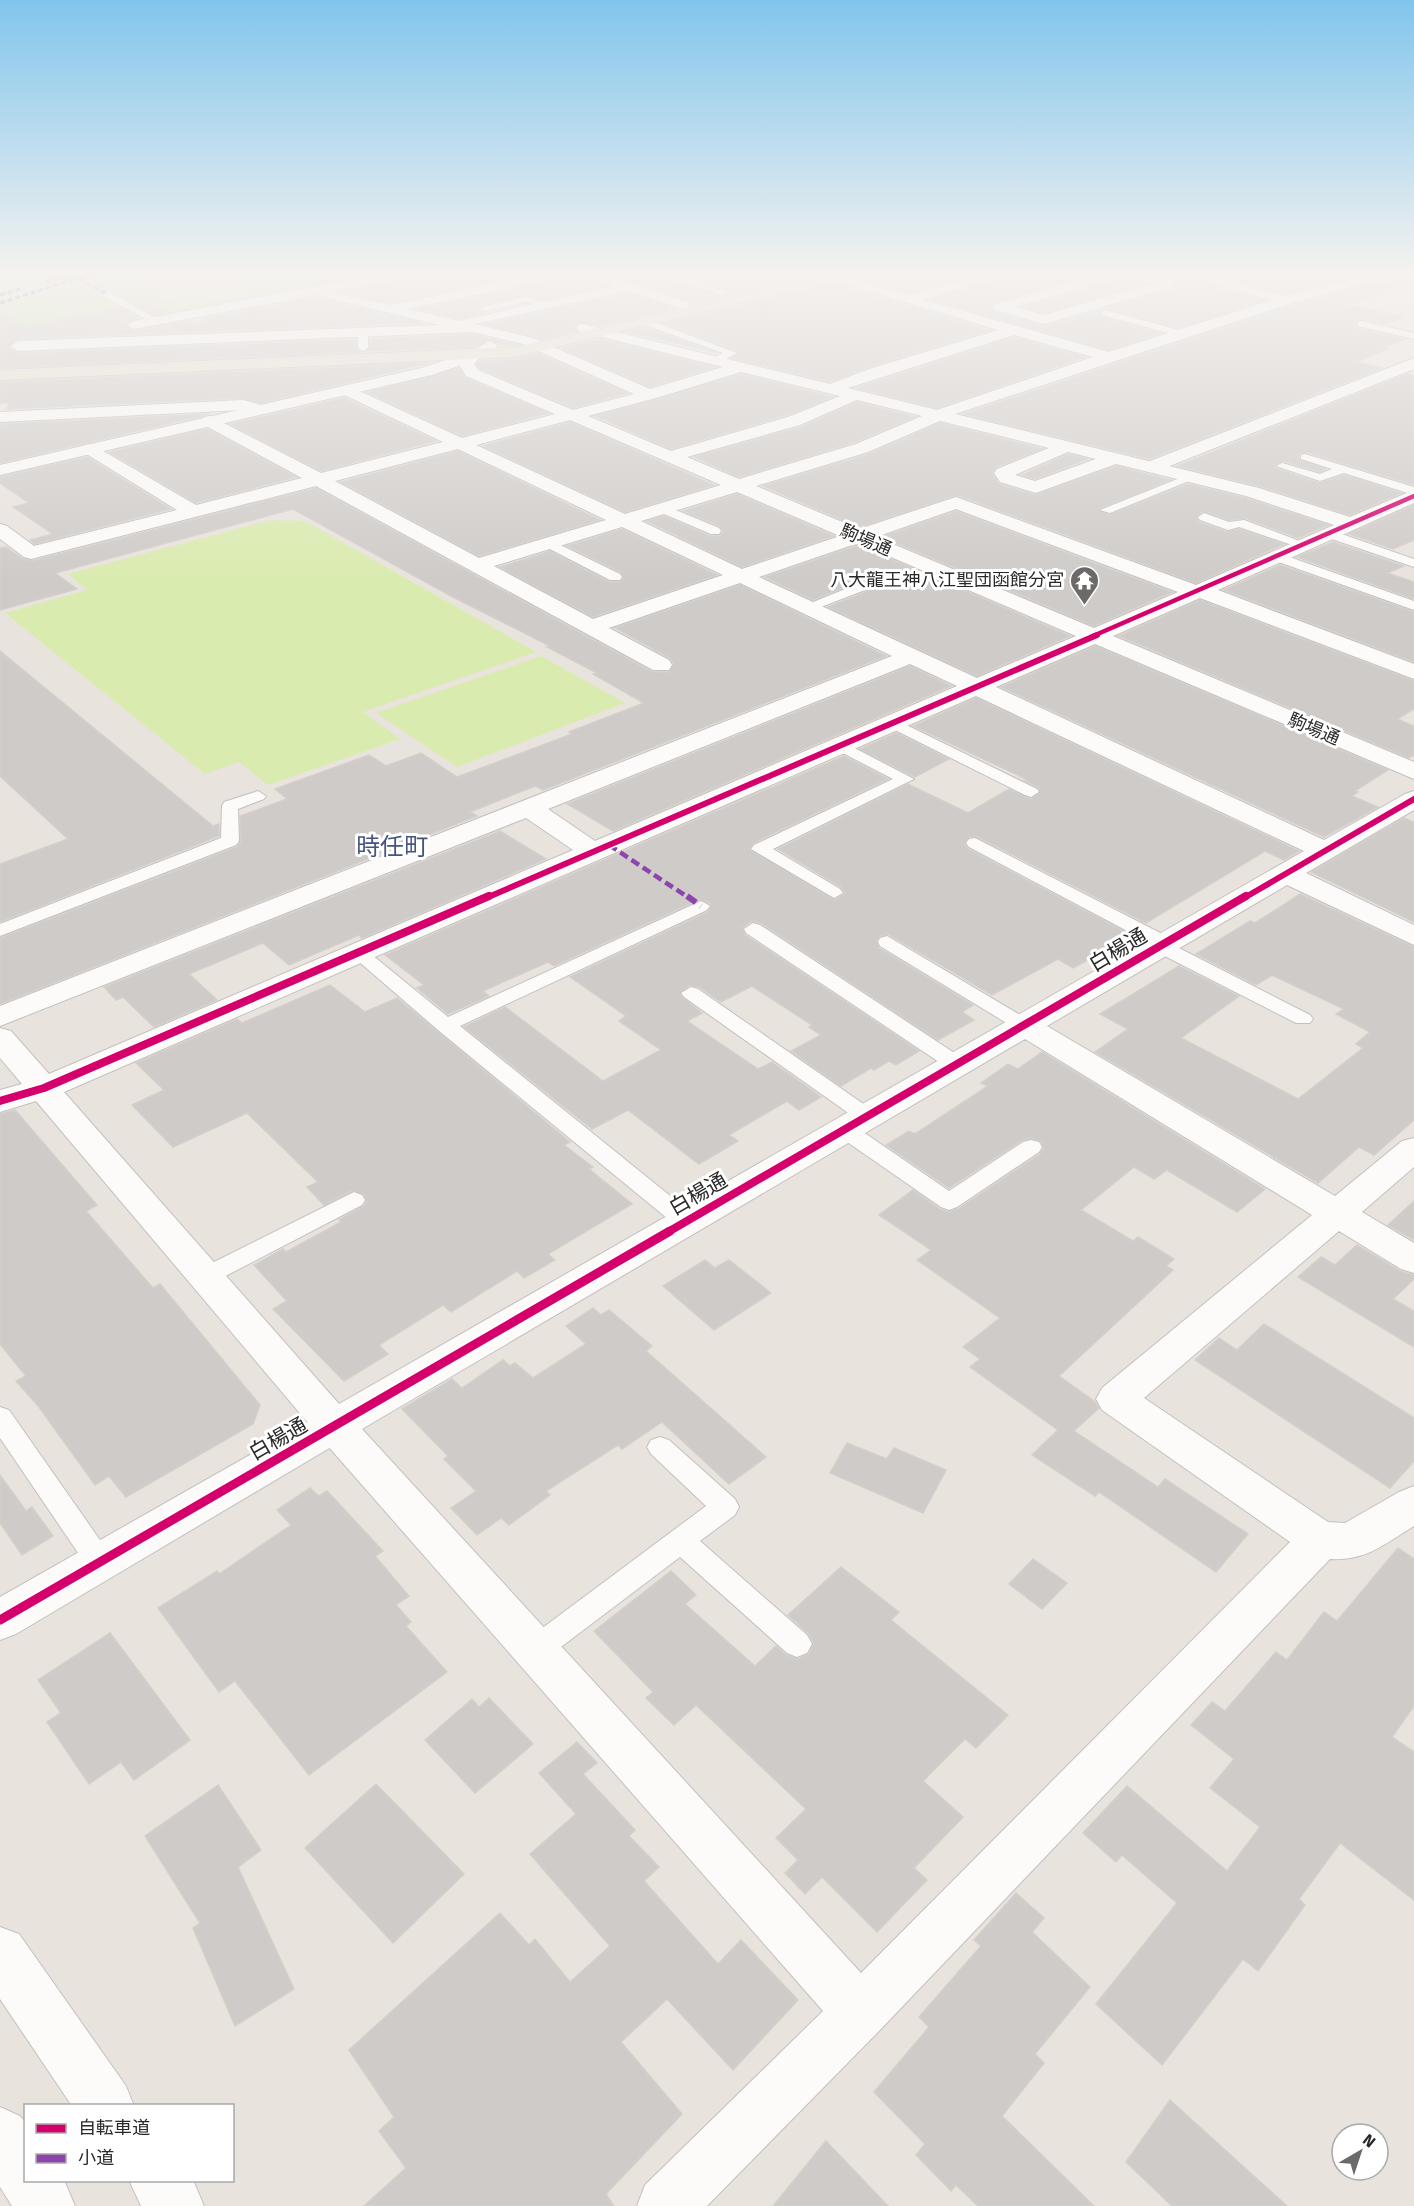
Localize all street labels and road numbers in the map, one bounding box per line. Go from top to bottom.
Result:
street label: 駒場通 [837,519,895,561]
street label: 駒場通 [1285,708,1343,750]
street label: 白楊通 [1084,923,1152,977]
street label: 白楊通 [664,1167,732,1221]
street label: 白楊通 [244,1412,312,1466]

